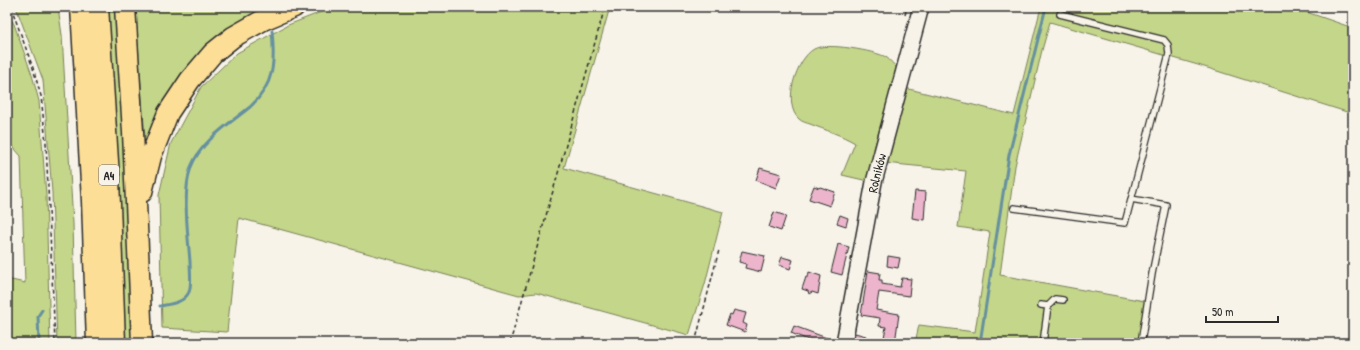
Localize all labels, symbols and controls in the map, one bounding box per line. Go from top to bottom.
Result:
street label: Rolników [863,151,890,194]
road number: A4 [99,165,119,185]
scale bar [1206,298,1278,324]
text: 50 m [1212,303,1233,320]

